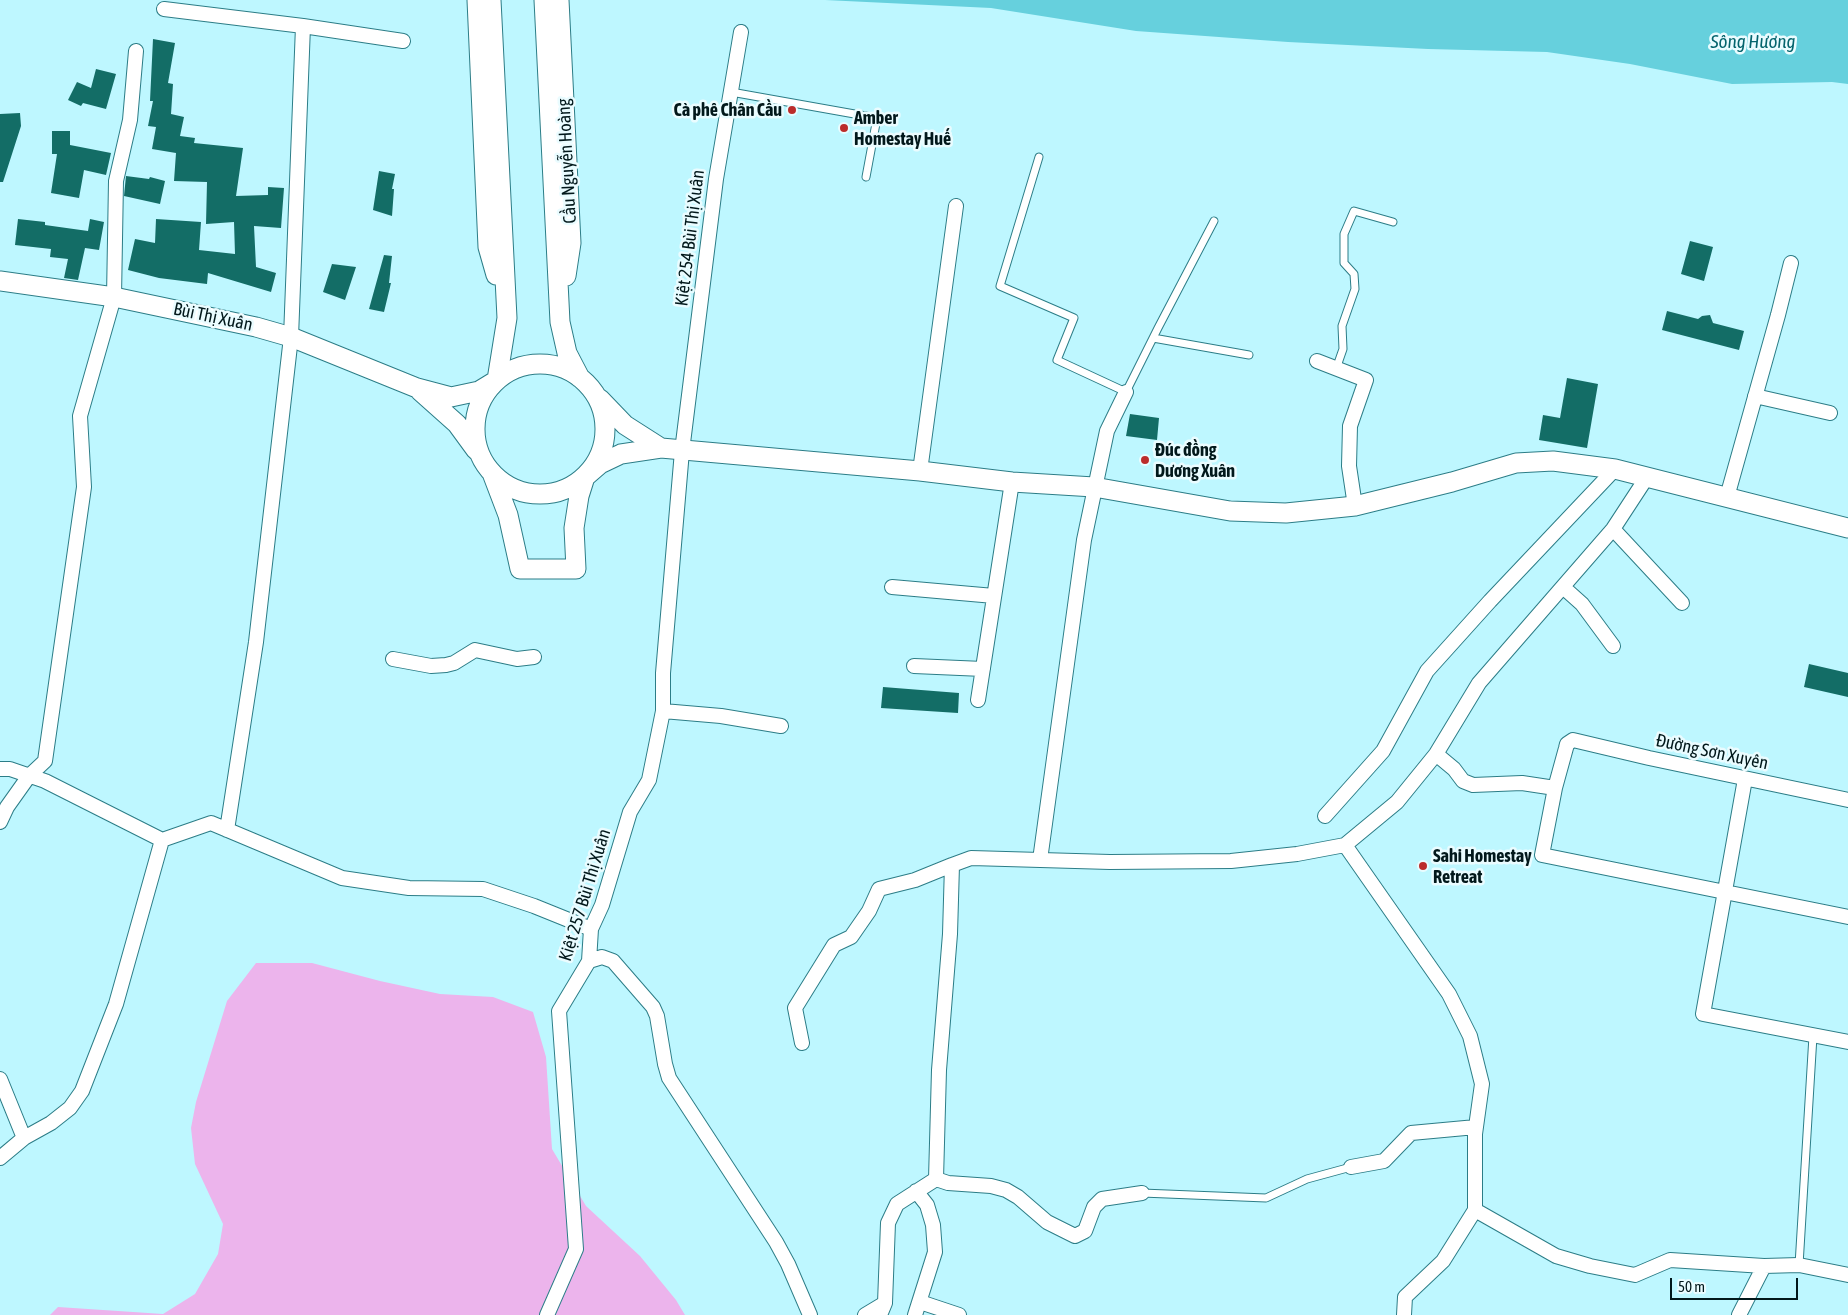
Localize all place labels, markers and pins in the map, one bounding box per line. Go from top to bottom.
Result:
place label: Cà phê Chân Cầu [674,99,782,121]
marker: Cà phê Chân Cầu [786,104,798,116]
place label: Amber Homestay Huế [854,107,951,150]
marker: Amber Homestay Huế [838,122,850,134]
place label: Đúc đồng Dương Xuân [1155,439,1235,482]
marker: Đúc đồng Dương Xuân [1139,454,1151,466]
place label: Sahi Homestay Retreat [1433,845,1532,888]
marker: Sahi Homestay Retreat [1417,860,1429,872]

